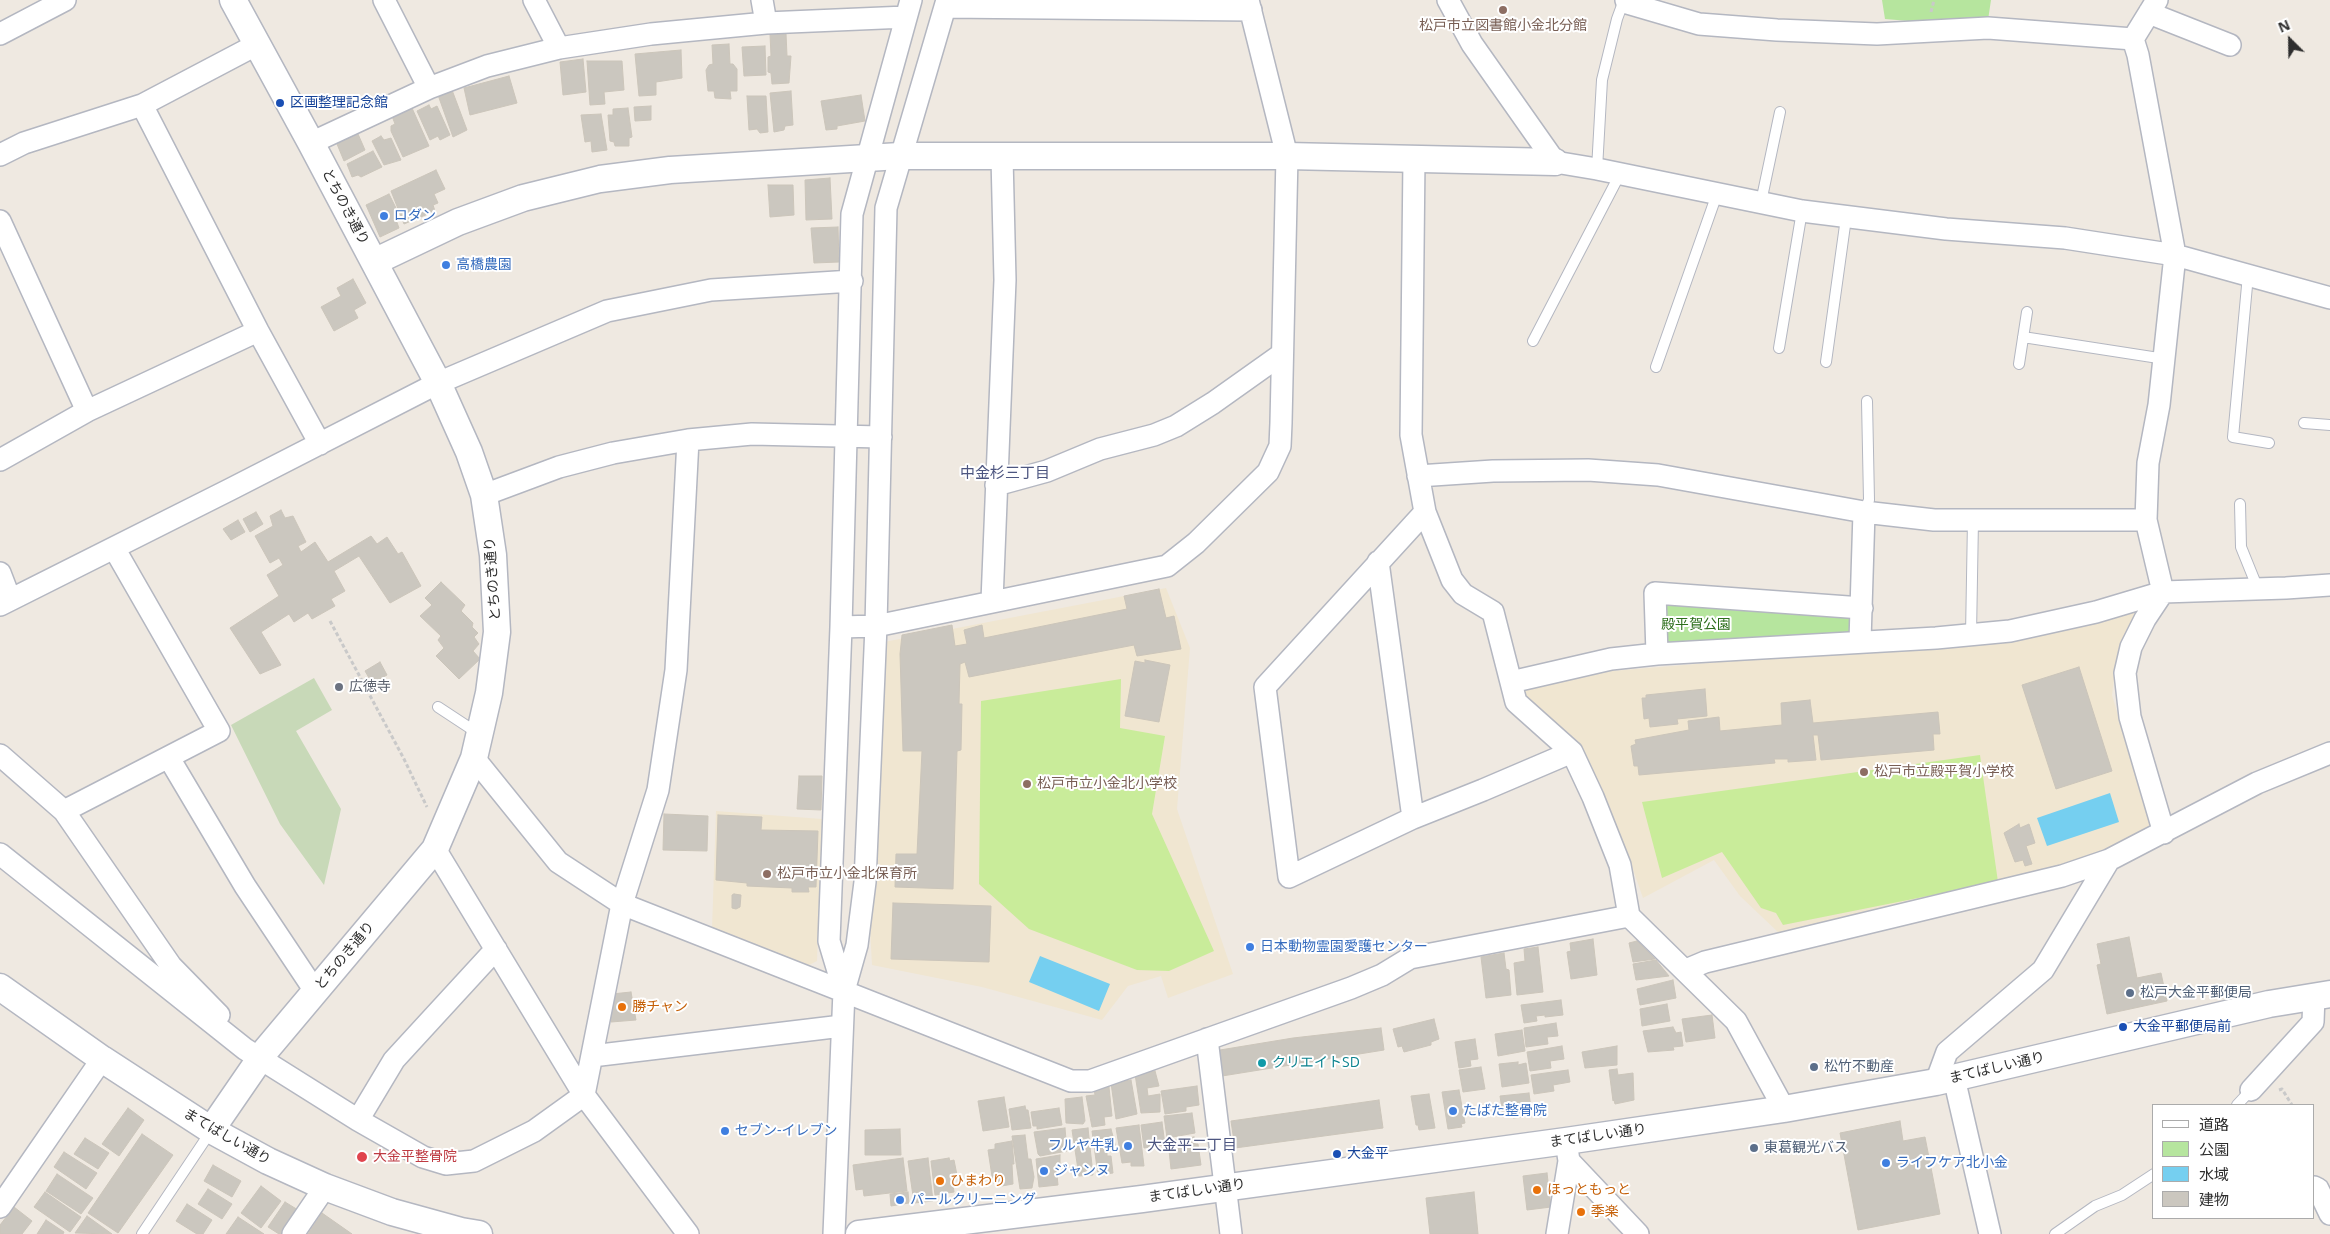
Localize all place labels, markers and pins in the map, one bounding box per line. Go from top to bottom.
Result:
marker: 松戸市立図書館小金北分館 [1497,4,1509,16]
place label: 松戸市立図書館小金北分館 [1419,18,1587,34]
place label: 区画整理記念館 [290,95,388,111]
marker: 区画整理記念館 [274,97,286,109]
place label: ロダン [394,208,436,224]
marker: ロダン [378,210,390,222]
place label: 高橋農園 [456,257,512,273]
marker: 高橋農園 [440,259,452,271]
place label: 広徳寺 [349,679,391,695]
marker: 広徳寺 [333,681,345,693]
place label: 松戸市立殿平賀小学校 [1874,764,2014,780]
marker: 松戸市立殿平賀小学校 [1858,766,1870,778]
place label: 松戸市立小金北小学校 [1037,776,1177,792]
marker: 松戸市立小金北小学校 [1021,778,1033,790]
place label: 松戸市立小金北保育所 [777,866,917,882]
marker: 松戸市立小金北保育所 [761,868,773,880]
place label: 日本動物霊園愛護センター [1260,939,1428,955]
marker: 日本動物霊園愛護センター [1244,941,1256,953]
place label: 松戸大金平郵便局 [2140,985,2252,1001]
marker: 松戸大金平郵便局 [2124,987,2136,999]
place label: 勝チャン [632,999,688,1015]
marker: 勝チャン [616,1001,628,1013]
place label: 大金平郵便局前 [2133,1019,2231,1035]
marker: 大金平郵便局前 [2117,1021,2129,1033]
place label: クリエイトSD [1272,1055,1360,1071]
marker: クリエイトSD [1256,1057,1268,1069]
place label: 松竹不動産 [1824,1059,1894,1075]
marker: 松竹不動産 [1808,1061,1820,1073]
place label: たばた整骨院 [1463,1103,1547,1119]
marker: たばた整骨院 [1447,1105,1459,1117]
place label: セブン-イレブン [735,1123,838,1139]
marker: セブン-イレブン [719,1125,731,1137]
place label: フルヤ牛乳 [1048,1138,1118,1154]
marker: フルヤ牛乳 [1122,1140,1134,1152]
place label: 東葛観光バス [1764,1140,1848,1156]
marker: 東葛観光バス [1748,1142,1760,1154]
place label: 大金平 [1347,1146,1389,1162]
marker: 大金平 [1331,1148,1343,1160]
place label: 大金平整骨院 [373,1149,457,1165]
marker: 大金平整骨院 [355,1150,369,1164]
place label: ライフケア北小金 [1896,1155,2008,1171]
marker: ライフケア北小金 [1880,1157,1892,1169]
place label: ジャンヌ [1054,1163,1110,1179]
marker: ジャンヌ [1038,1165,1050,1177]
place label: ひまわり [950,1173,1006,1189]
marker: ひまわり [934,1175,946,1187]
place label: ほっともっと [1547,1182,1631,1198]
marker: ほっともっと [1531,1184,1543,1196]
place label: パールクリーニング [910,1192,1036,1208]
marker: パールクリーニング [894,1194,906,1206]
place label: 季楽 [1591,1204,1619,1220]
marker: 季楽 [1575,1206,1587,1218]

